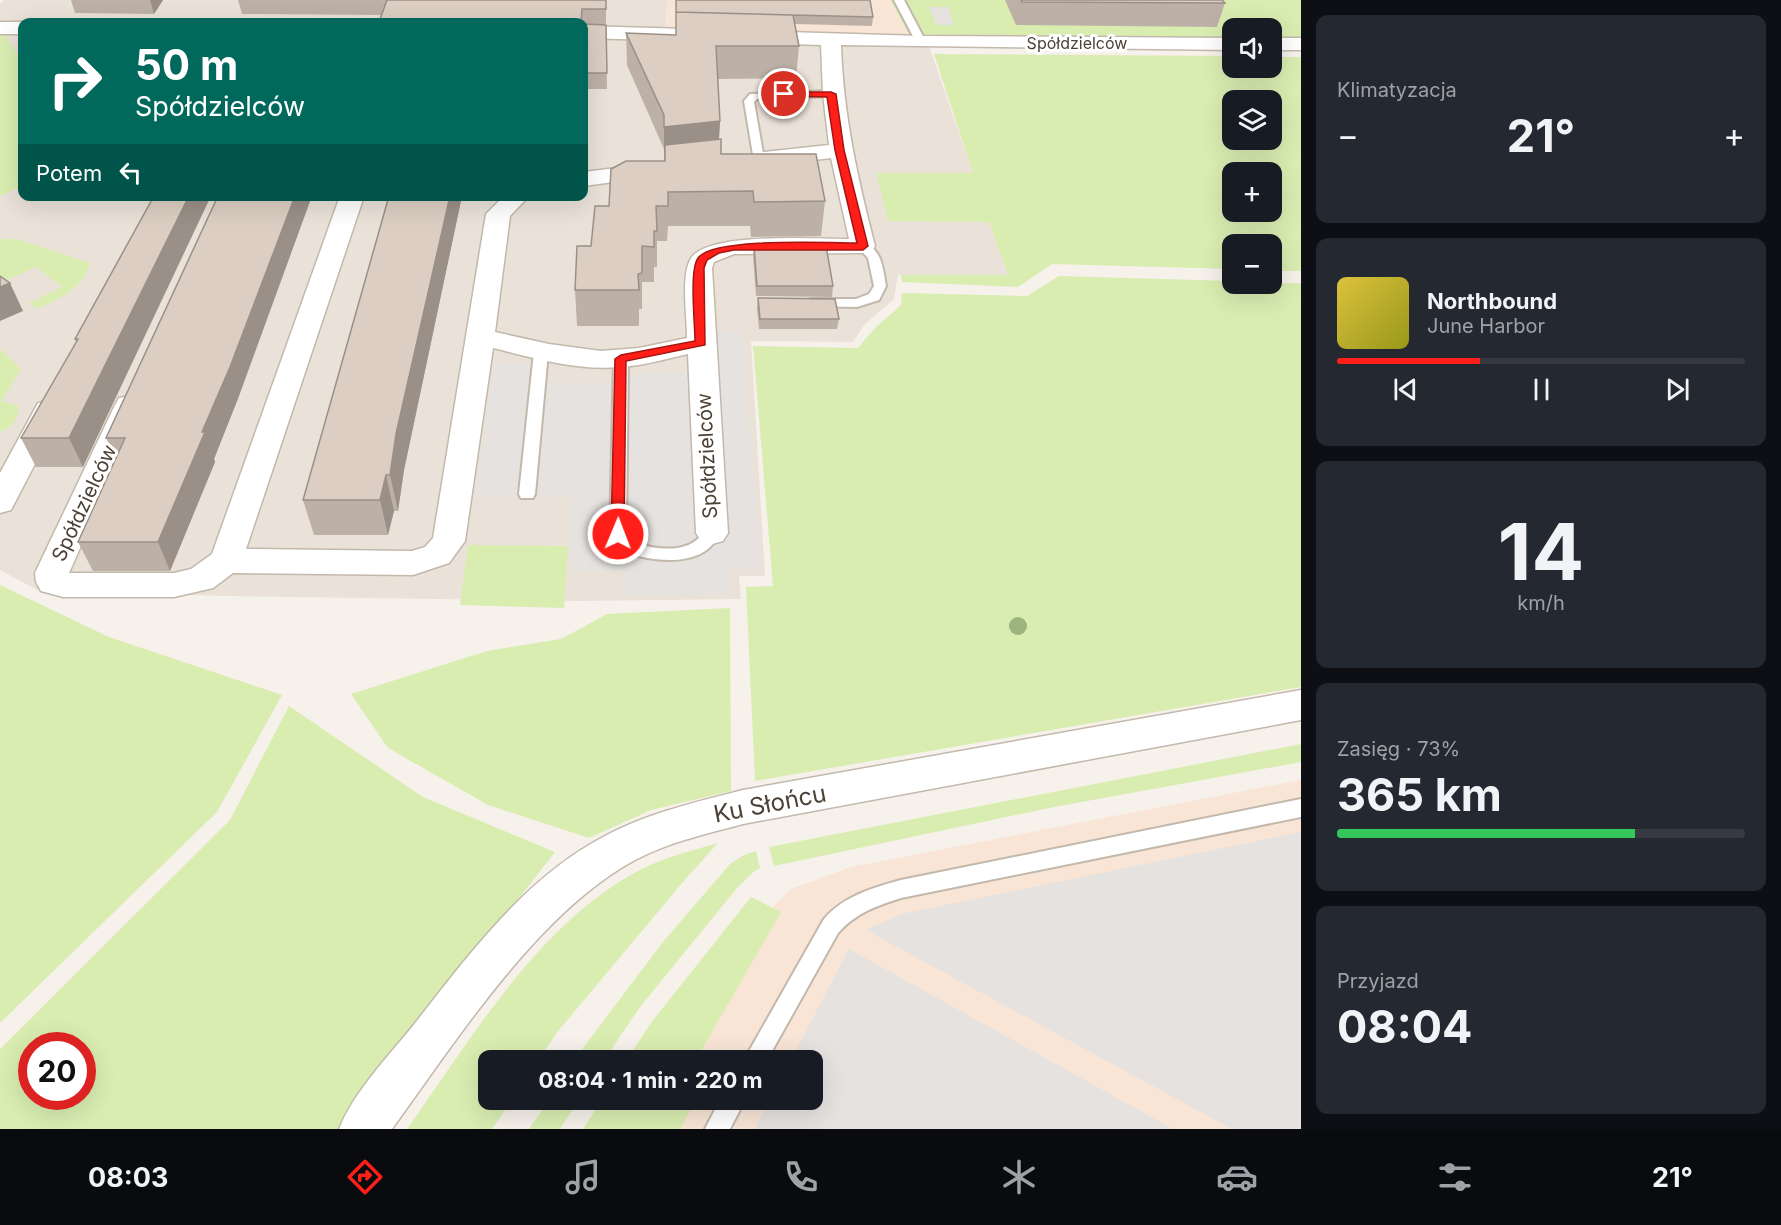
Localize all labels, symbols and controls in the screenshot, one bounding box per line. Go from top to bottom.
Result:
map controls [1222,18,1282,294]
button: sound [1222,18,1282,78]
street label: Spółdzielców [1027,33,1127,53]
text: 50 m [135,39,238,90]
icon: right [36,42,114,120]
pin [758,68,809,119]
icon: arrive [767,77,800,110]
text: Klimatyzacja [1337,78,1457,102]
text: Spółdzielców [135,90,305,123]
button: layers [1222,90,1282,150]
text: 21° [1507,108,1575,163]
text: − [1337,115,1359,155]
text: + [1723,115,1745,155]
icon: left [114,156,147,189]
text: Potem [36,160,102,186]
button: + [1222,162,1282,222]
button: − [1222,234,1282,294]
text: Northbound [1427,288,1557,314]
text: June Harbor [1427,314,1545,338]
icon: previous [1389,373,1422,406]
icon: pause [1525,373,1558,406]
icon: next [1661,373,1694,406]
street label: Spółdzielców [692,392,722,520]
street label: Spółdzielców [47,441,121,565]
position arrow [586,502,650,566]
text: 14 [1498,504,1584,599]
text: km/h [1517,591,1565,615]
text: Zasięg · 73% [1337,737,1460,761]
text: 365 km [1337,767,1502,822]
street label: Ku Słońcu [711,778,829,829]
text: Przyjazd [1337,969,1419,993]
text: 08:04 [1337,999,1472,1054]
speed limit sign: 20 [18,1032,96,1110]
text: 08:04 · 1 min · 220 m [538,1067,763,1093]
icon: directions [344,1156,386,1198]
icon: music [562,1156,604,1198]
icon: phone [780,1156,822,1198]
icon: climate [998,1156,1040,1198]
icon: car [1216,1156,1258,1198]
icon: filters [1434,1156,1476,1198]
text: 08:03 [88,1161,168,1194]
text: 21° [1652,1161,1693,1194]

